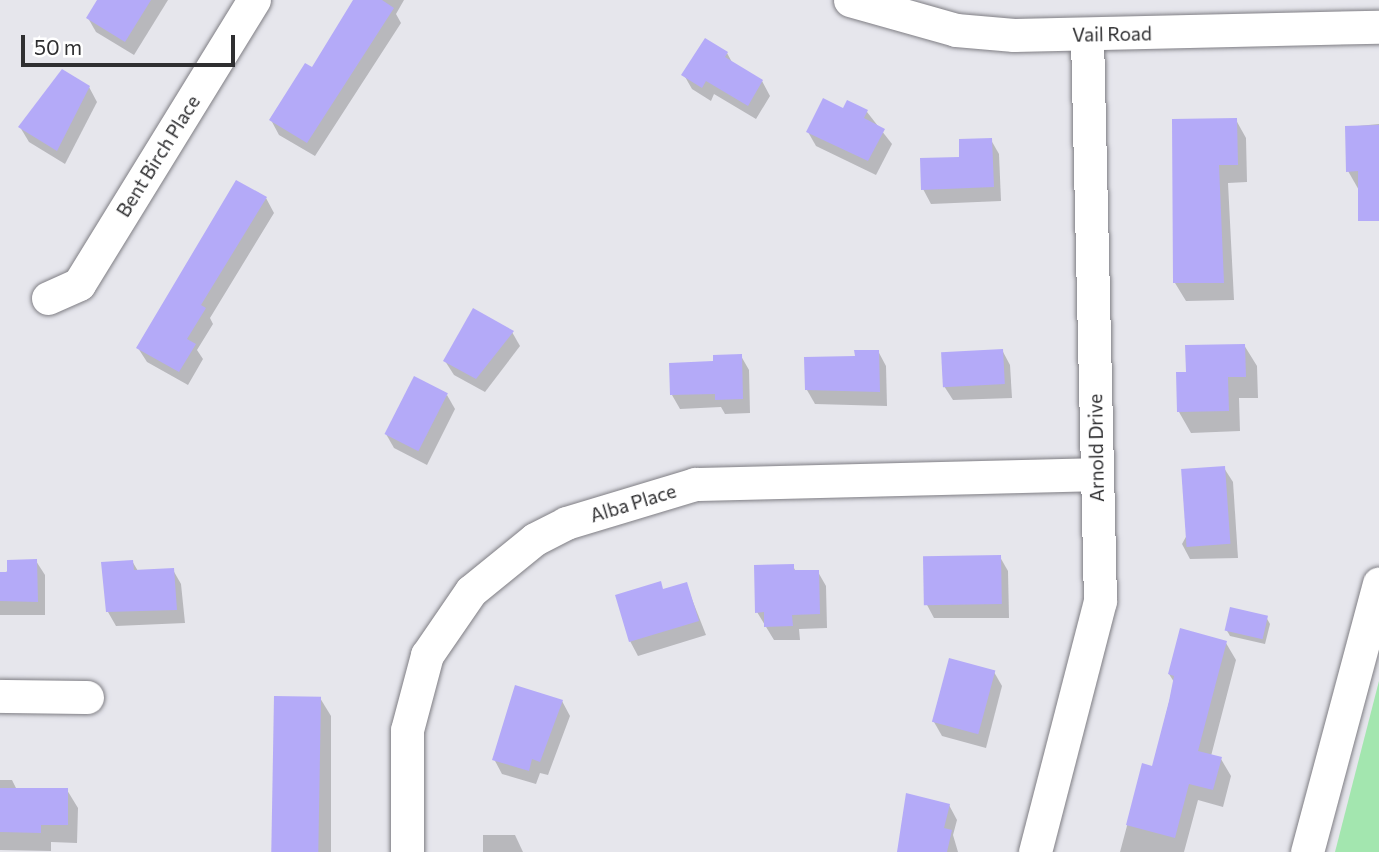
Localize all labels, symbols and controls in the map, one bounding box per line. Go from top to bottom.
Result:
scale bar [24,21,238,65]
street label: Vail Road [1072,22,1152,46]
text: 50 m [34,34,82,59]
street label: Bent Birch Place [111,91,205,221]
street label: Arnold Drive [1084,394,1108,502]
street label: Alba Place [587,479,679,527]

